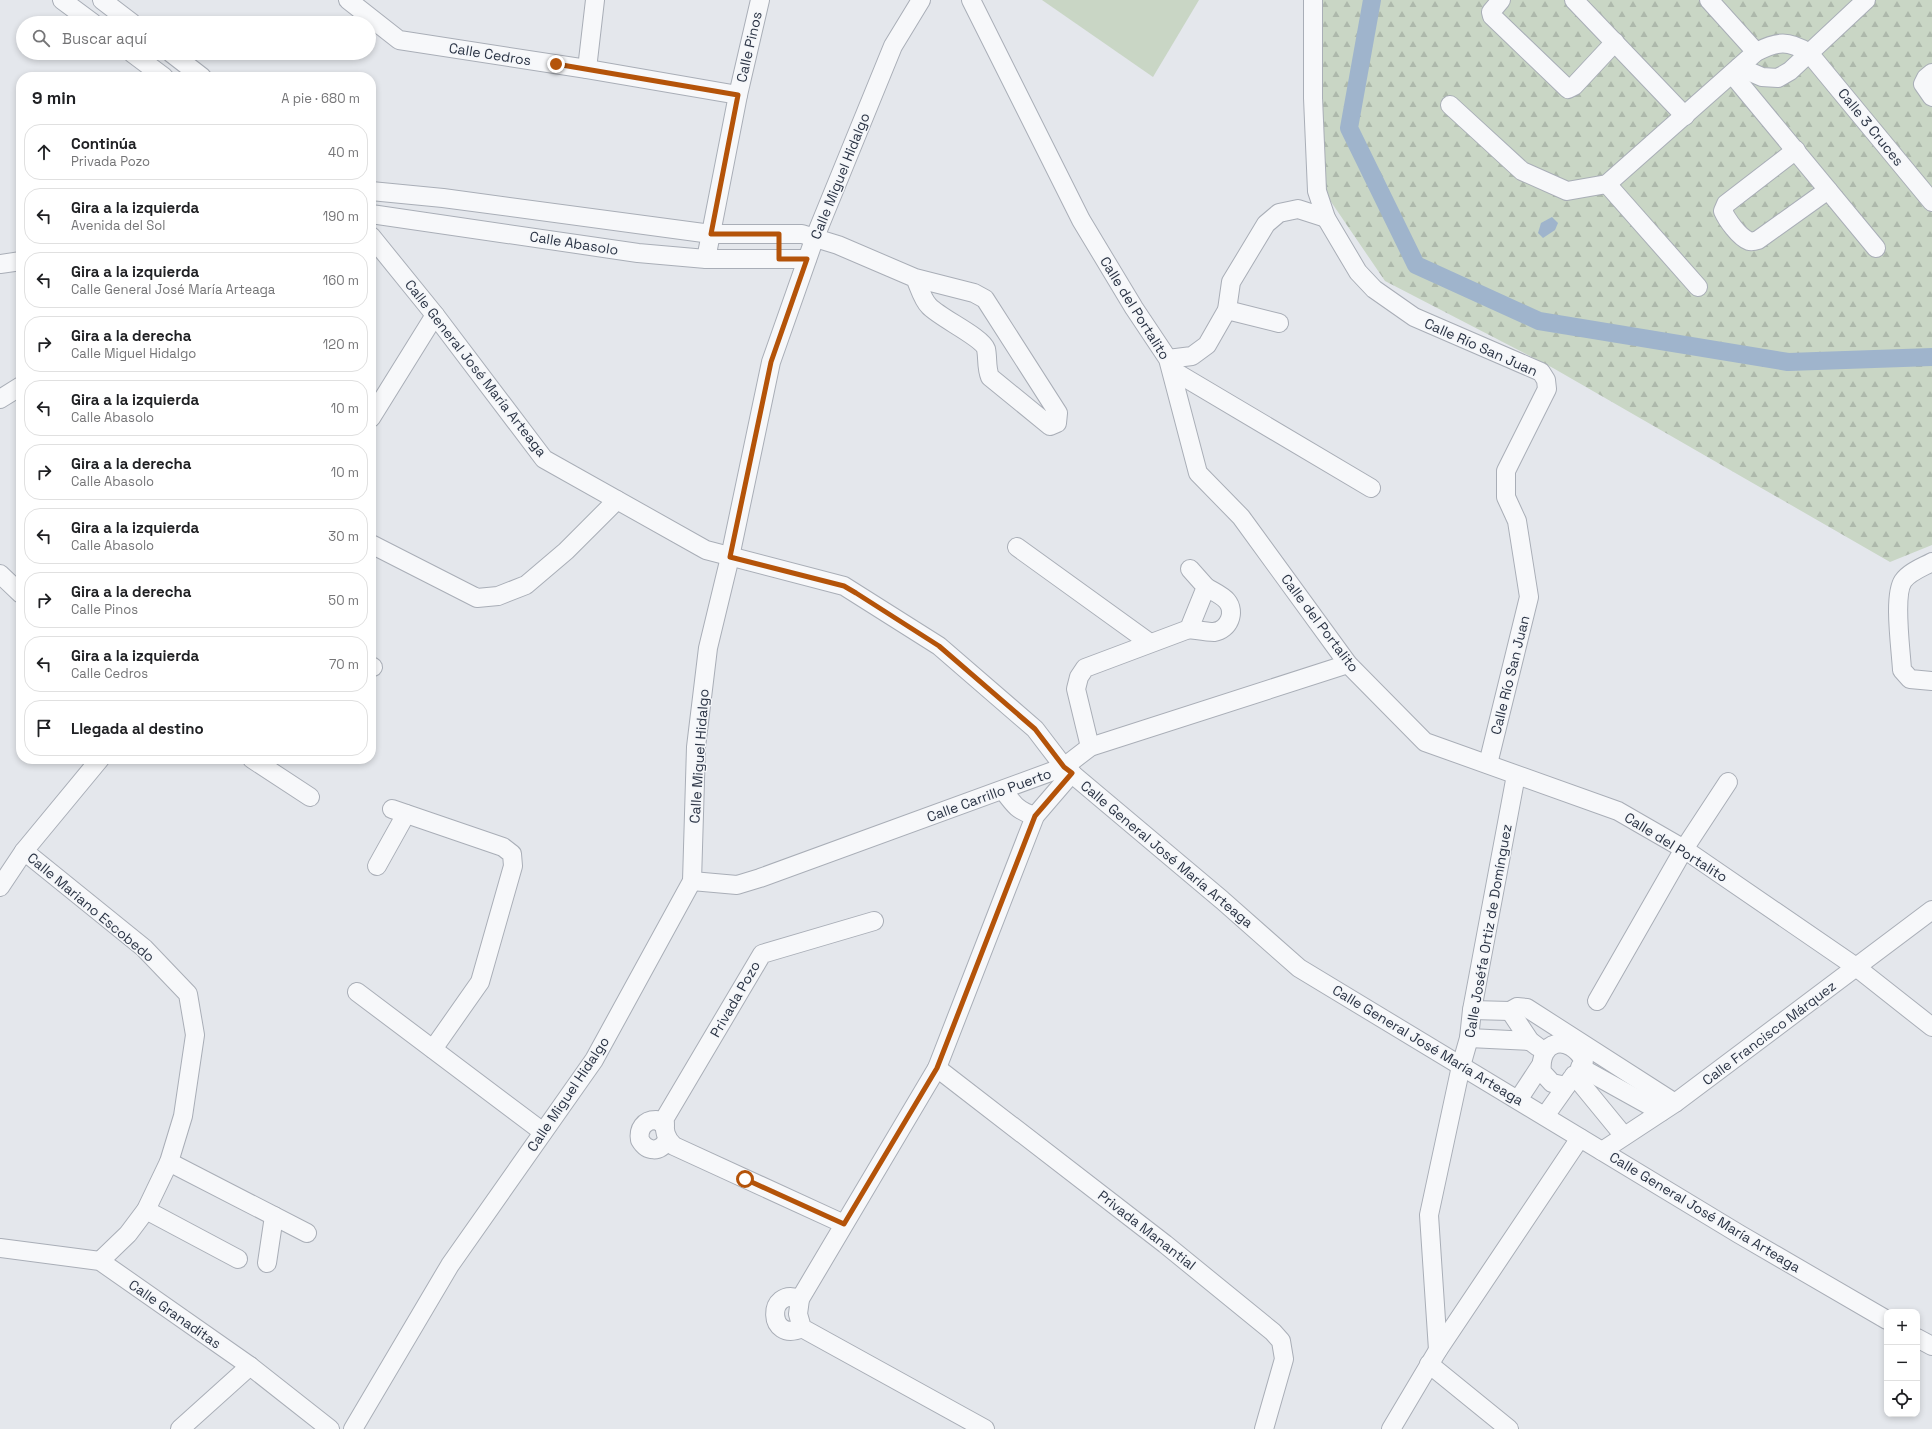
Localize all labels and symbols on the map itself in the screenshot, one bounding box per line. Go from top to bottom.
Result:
street label: Calle Pinos [732,10,766,84]
street label: Calle Cedros [448,39,532,69]
route end [547,55,565,73]
street label: Calle 3 Cruces [1834,85,1908,169]
street label: Calle Miguel Hidalgo [806,110,874,242]
street label: Calle Abasolo [528,227,620,259]
street label: Calle del Portalito [1096,253,1174,363]
street label: Calle General José María Arteaga [401,276,551,460]
street label: Calle Río San Juan [1421,314,1541,380]
street label: Calle del Portalito [1277,570,1363,676]
street label: Calle Río San Juan [1486,614,1534,736]
street label: Calle Miguel Hidalgo [685,688,713,824]
street label: Calle Carrillo Puerto [924,764,1054,826]
street label: Calle General José María Arteaga [1077,776,1257,932]
street label: Calle del Portalito [1621,808,1731,886]
street label: Calle Joséfa Ortiz de Domínguez [1460,823,1516,1039]
street label: Calle Mariano Escobedo [24,848,158,966]
street label: Privada Pozo [706,958,764,1040]
street label: Calle Francisco Márquez [1699,977,1839,1089]
street label: Calle General José María Arteaga [1329,981,1527,1109]
street label: Calle Miguel Hidalgo [523,1033,613,1155]
street label: Calle General José María Arteaga [1606,1148,1804,1276]
route start [736,1170,754,1188]
street label: Privada Manantial [1094,1186,1200,1274]
street label: Calle Granaditas [125,1275,225,1353]

